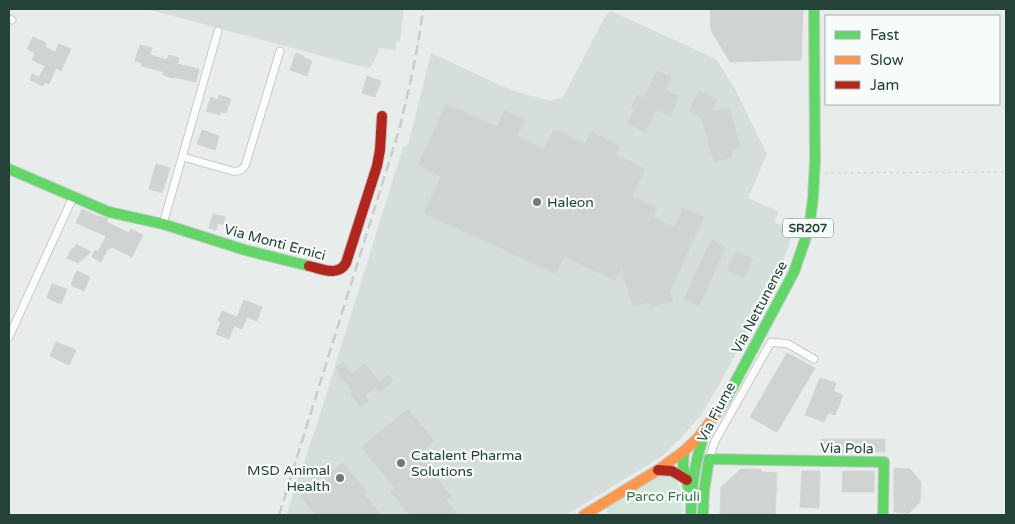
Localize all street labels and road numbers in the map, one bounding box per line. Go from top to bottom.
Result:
road number: SR207 [783,218,833,238]
street label: Via Monti Ernici [222,221,327,264]
street label: Via Nettunense [728,258,791,356]
street label: Via Fiume [694,379,739,445]
street label: Via Pola [820,440,874,457]

